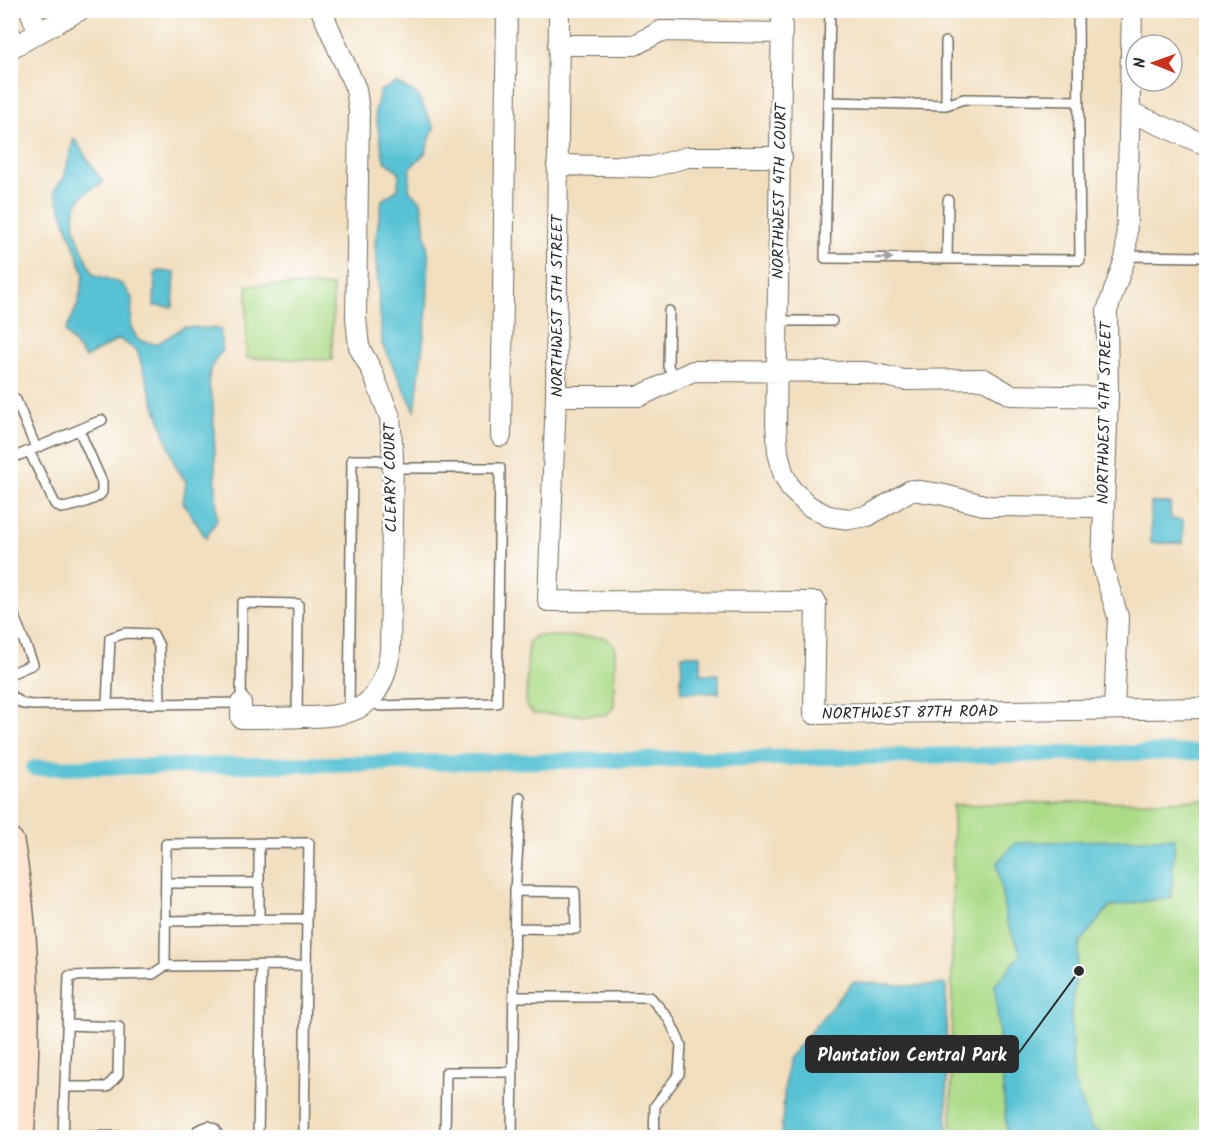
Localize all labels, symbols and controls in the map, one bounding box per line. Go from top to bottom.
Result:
north arrow [1124,33,1184,93]
text: N [1128,57,1153,68]
street label: NORTHWEST 4TH COURT [766,101,794,279]
street label: NORTHWEST 5TH STREET [545,213,570,397]
one-way arrow [874,253,893,263]
street label: NORTHWEST 4TH STREET [1091,320,1119,505]
street label: CLEARY COURT [378,422,404,533]
street label: NORTHWEST 87TH ROAD [822,699,998,727]
callout: Plantation Central Park [806,1036,1018,1072]
text: Plantation Central Park [818,1042,1008,1071]

